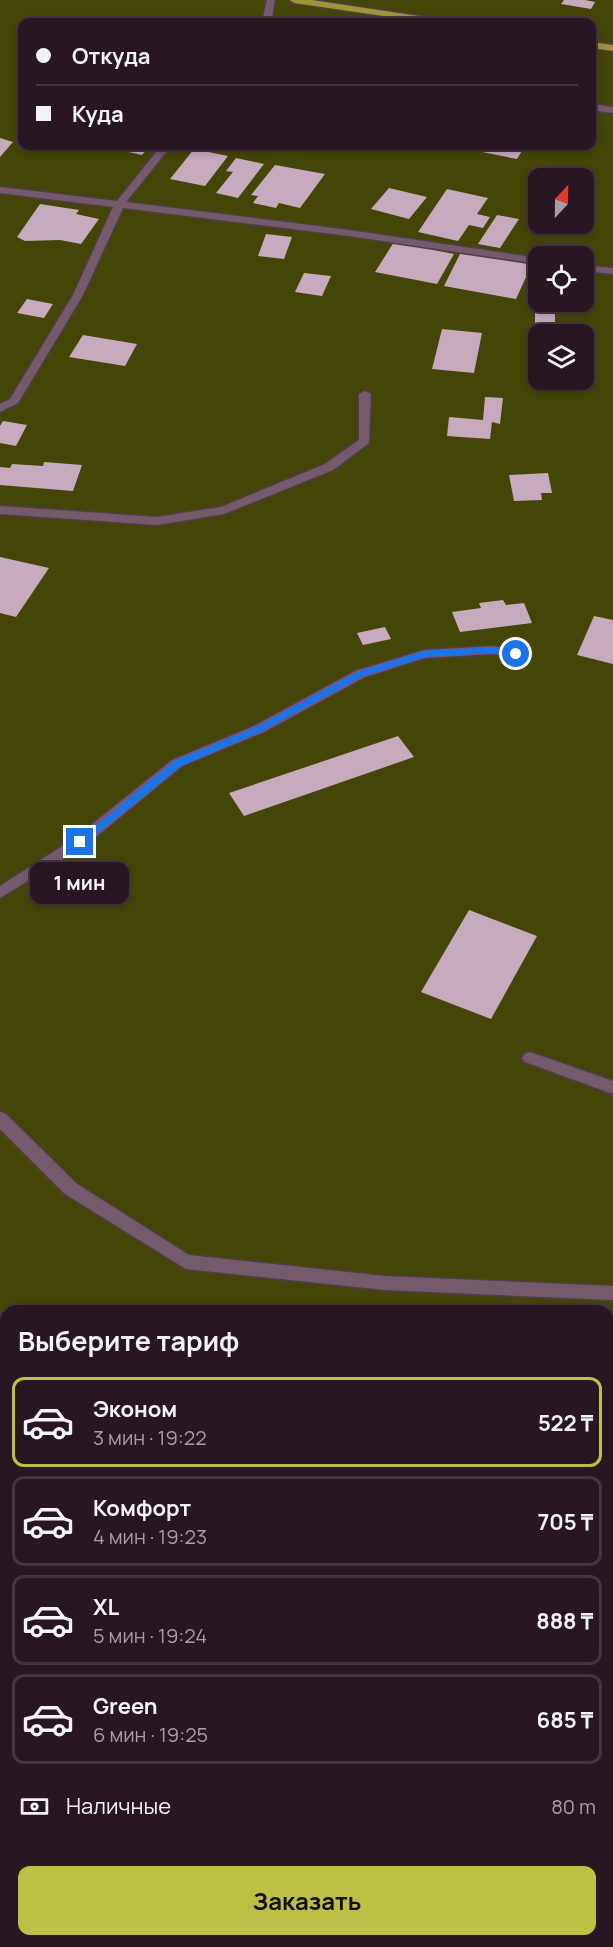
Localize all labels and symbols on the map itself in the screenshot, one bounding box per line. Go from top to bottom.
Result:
north arrow [528,168,594,234]
route start [502,640,529,667]
route end [66,828,93,855]
callout: 1 мин [31,863,130,905]

